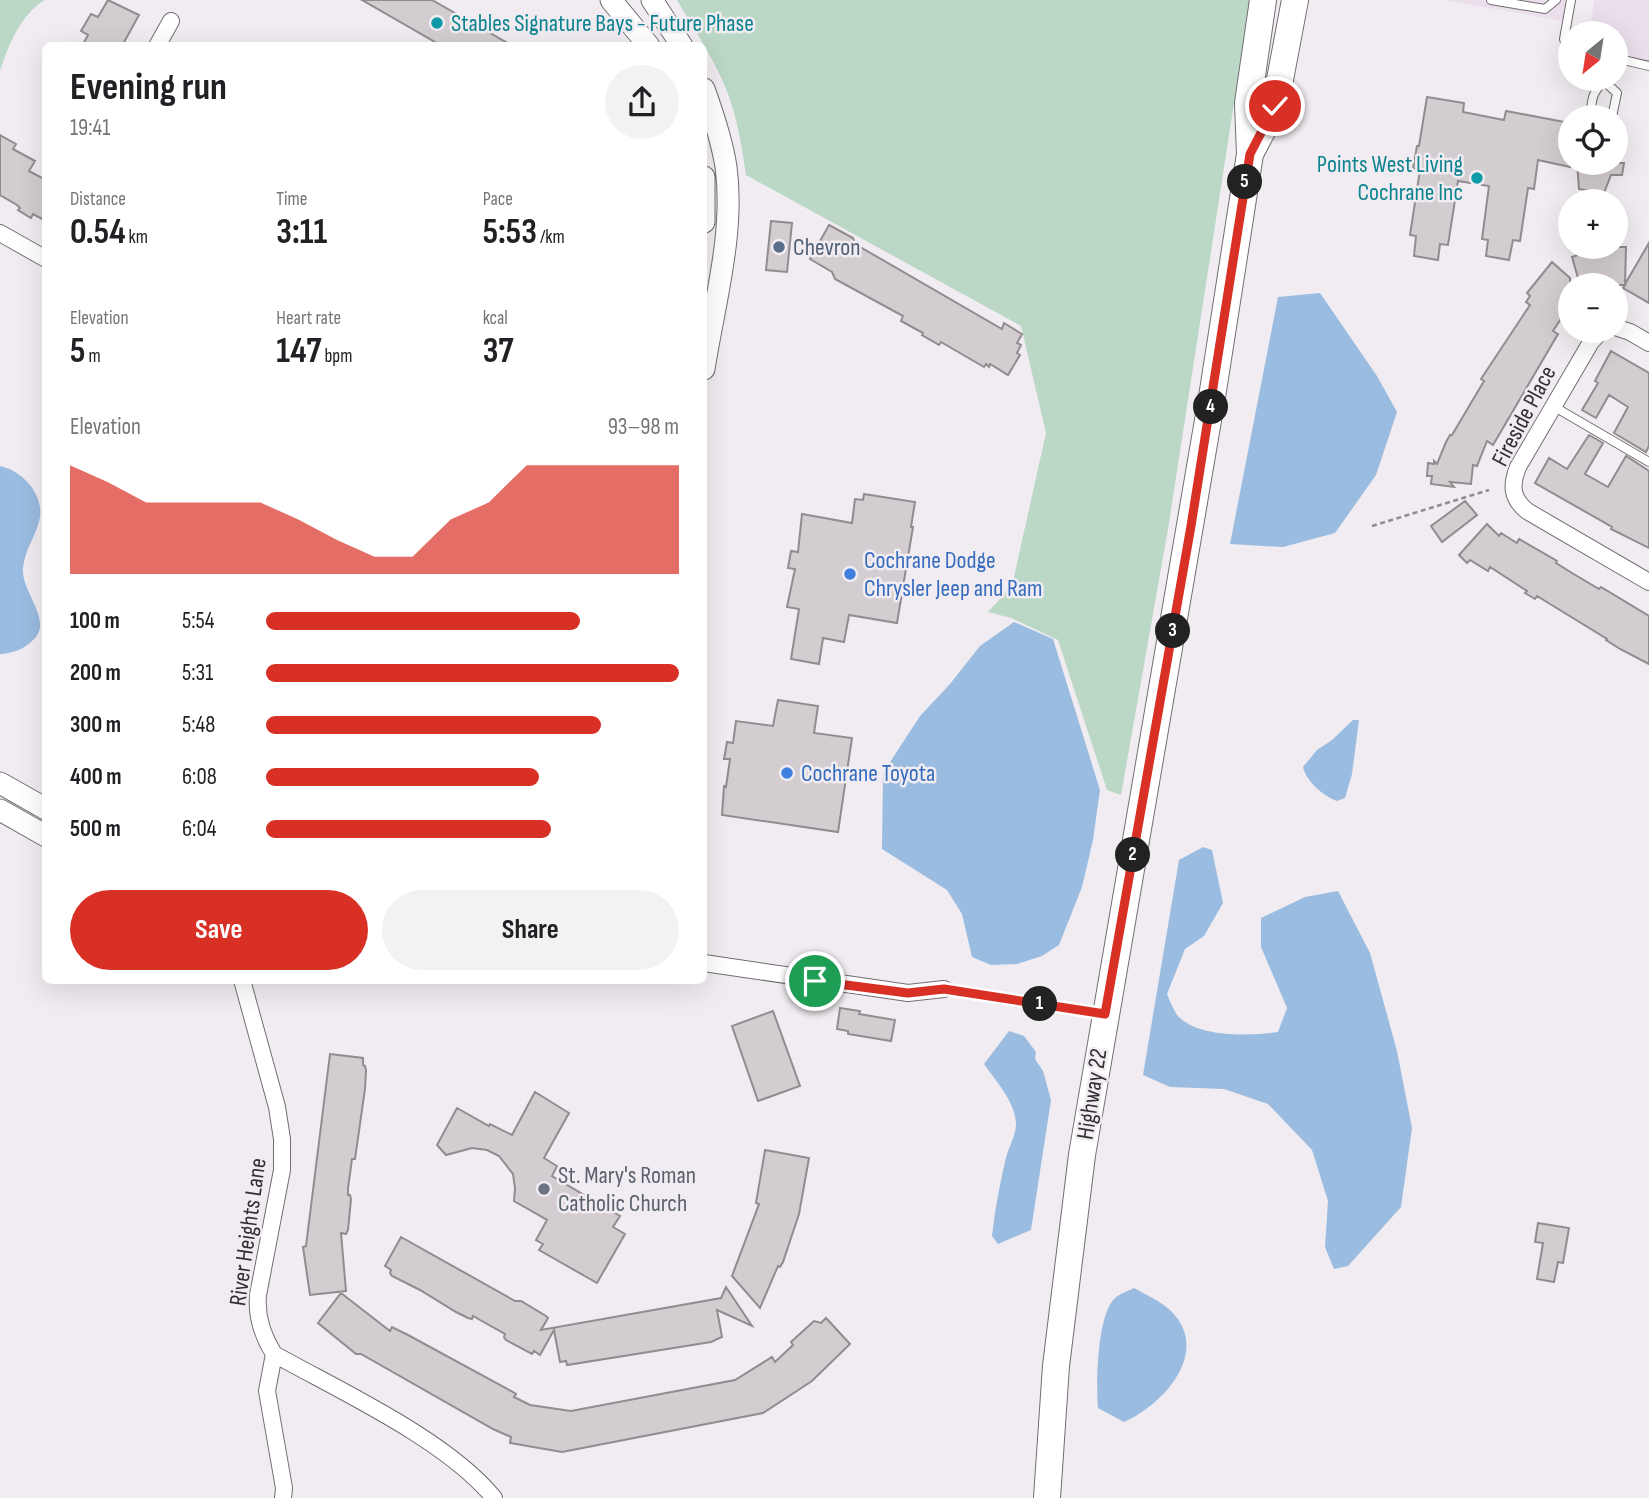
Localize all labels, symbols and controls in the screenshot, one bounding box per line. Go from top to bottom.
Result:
place label: Stables Signature Bays - Future Phase [451,9,754,38]
marker: Stables Signature Bays - Future Phase [429,15,445,31]
north arrow [1558,21,1628,91]
map controls [1558,21,1628,343]
text: Evening run [70,65,227,110]
button: share [605,65,679,139]
pin [1245,76,1305,136]
icon: check [1256,87,1294,125]
button: locate [1558,105,1628,175]
text: 19:41 [70,114,110,142]
place label: Points West Living Cochrane Inc [1317,150,1463,207]
pin: 5 [1228,164,1262,200]
text: 5 [1240,170,1249,193]
marker: Points West Living Cochrane Inc [1469,170,1485,186]
text: Distance [70,188,126,211]
text: Time [276,188,307,211]
text: Pace [483,188,513,211]
button: + [1558,189,1628,259]
text: 0.54 [70,211,126,254]
text: 3:11 [276,211,327,254]
text: 5:53 [483,211,537,254]
text: km [126,226,148,249]
text: /km [537,226,565,249]
place label: Chevron [793,233,860,262]
marker: Chevron [771,239,787,255]
button: − [1558,273,1628,343]
text: Elevation [70,307,129,330]
text: Heart rate [276,307,341,330]
text: kcal [483,307,508,330]
text: 5 [70,330,85,373]
text: 147 [276,330,321,373]
text: 37 [483,330,514,373]
text: m [85,345,101,368]
text: bpm [321,345,352,368]
street label: Fireside Place [1485,361,1563,471]
pin: 4 [1194,390,1228,424]
text: 4 [1206,395,1215,418]
text: Elevation [70,413,141,441]
text: 93–98 m [608,413,679,441]
place label: Cochrane Dodge Chrysler Jeep and Ram [864,546,1042,603]
marker: Cochrane Dodge Chrysler Jeep and Ram [842,566,858,582]
text: 100 m [70,607,120,635]
text: 5:54 [182,607,214,635]
pin: 3 [1156,614,1190,648]
text: 3 [1168,619,1177,642]
text: 200 m [70,659,121,687]
text: 5:31 [182,659,213,687]
text: 300 m [70,711,121,739]
text: 5:48 [182,711,215,739]
place label: Cochrane Toyota [801,759,935,788]
text: 400 m [70,763,121,791]
text: 6:08 [182,763,217,791]
marker: Cochrane Toyota [779,765,795,781]
text: 500 m [70,815,121,843]
text: 6:04 [182,815,216,843]
pin: 2 [1116,838,1150,872]
text: 2 [1128,843,1137,866]
button: Save [70,890,368,970]
button: Share [382,890,679,970]
pin [785,951,845,1011]
icon: arrive [796,962,834,1000]
pin: 1 [1023,986,1058,1021]
text: 1 [1036,992,1043,1015]
street label: Highway 22 [1071,1046,1113,1142]
street label: River Heights Lane [223,1156,273,1308]
place label: St. Mary's Roman Catholic Church [558,1161,696,1218]
marker: St. Mary's Roman Catholic Church [536,1181,552,1197]

